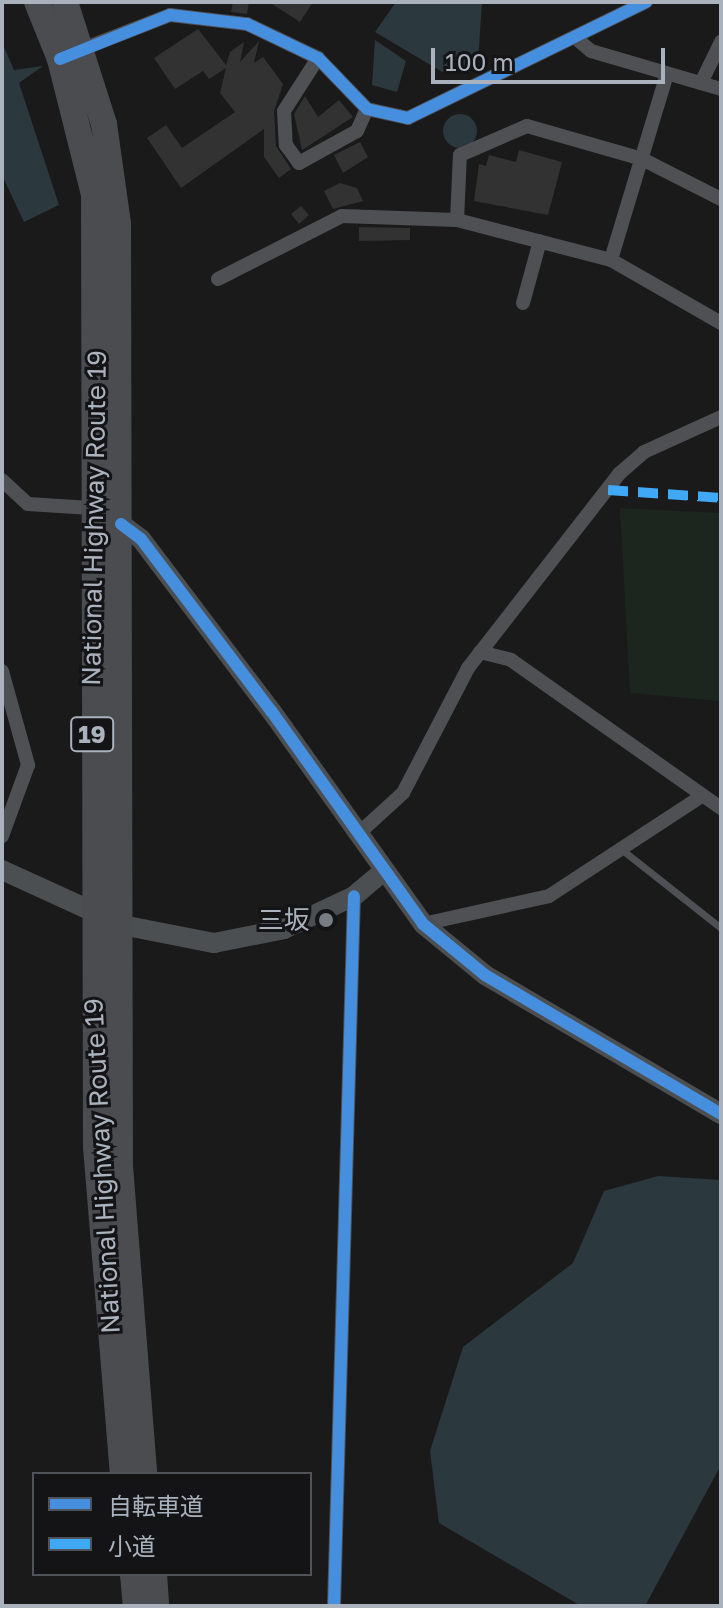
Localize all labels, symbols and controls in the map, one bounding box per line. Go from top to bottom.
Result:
scale bar [435,32,669,82]
text: 100 m [445,47,514,76]
street label: National Highway Route 19 [75,350,113,686]
road number: 19 [70,714,114,754]
place label: 三坂 [258,904,310,936]
marker: 三坂 [317,911,335,929]
street label: National Highway Route 19 [78,997,126,1335]
legend [32,1472,312,1576]
text: 自転車道 [108,1491,204,1520]
text: 小道 [108,1531,156,1560]

